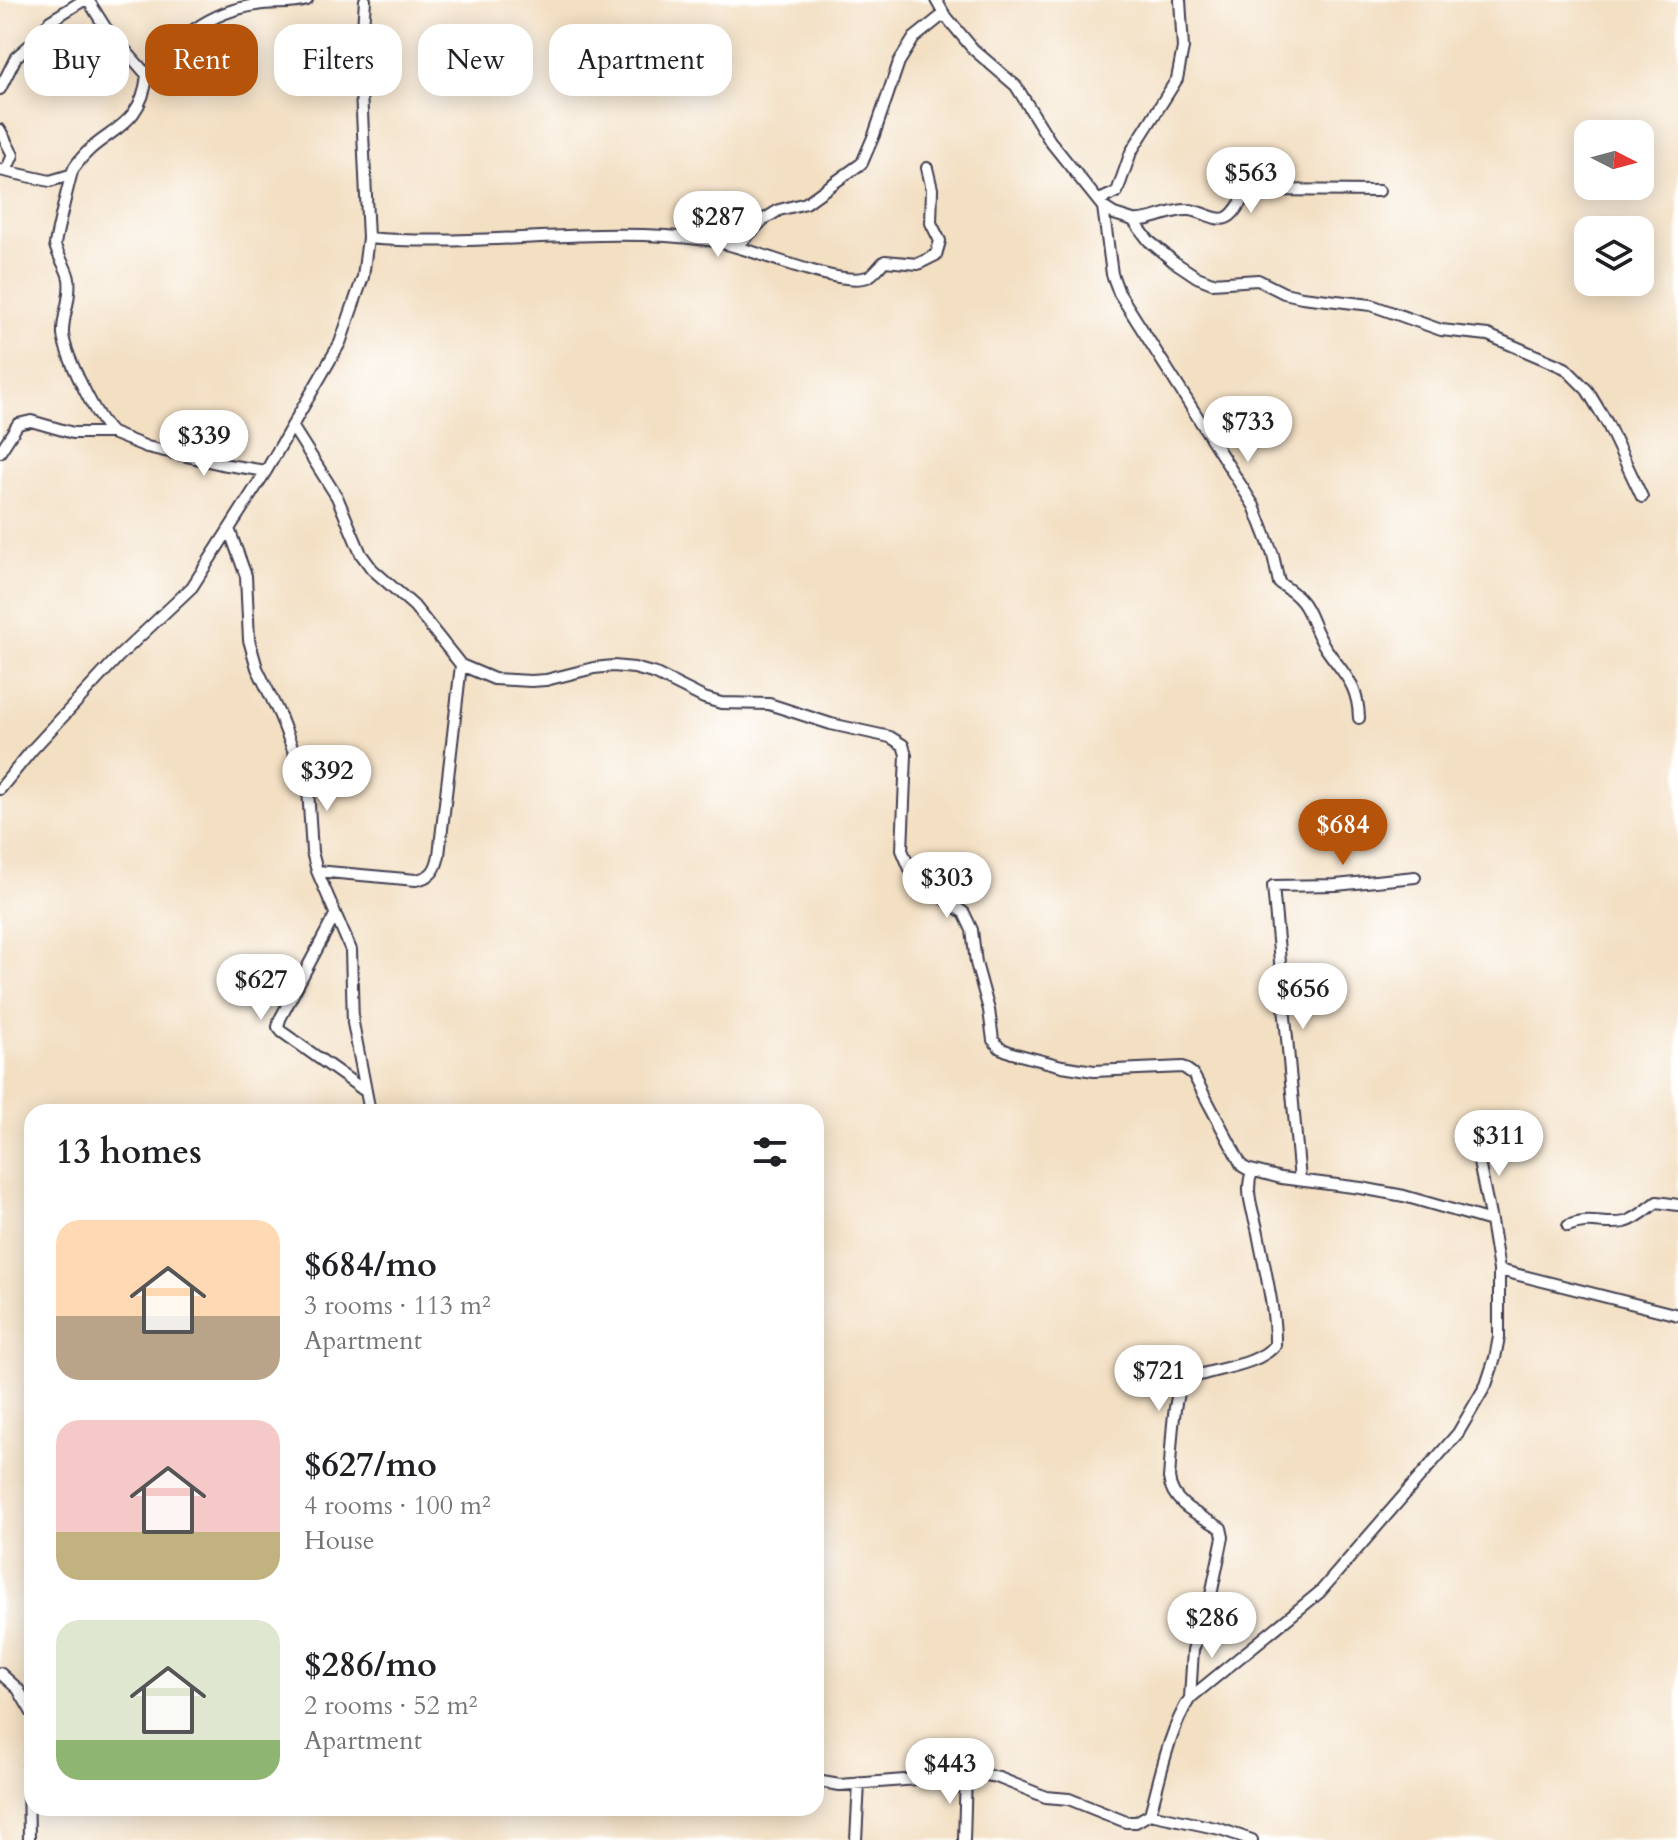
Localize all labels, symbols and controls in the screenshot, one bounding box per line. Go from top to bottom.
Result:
chip: Buy [24,24,129,96]
chip: Rent [145,24,258,96]
chip: Filters [274,24,402,96]
chip: New [418,24,533,96]
chip: Apartment [549,24,732,96]
north arrow [1574,120,1654,200]
map controls [1574,120,1654,296]
pin: $563 [1204,147,1298,215]
text: $563 [1224,155,1278,190]
pin: $287 [671,191,765,259]
text: $287 [691,199,745,234]
button: layers [1574,216,1654,296]
pin: $733 [1201,396,1295,464]
text: $733 [1221,404,1275,439]
pin: $339 [157,410,251,478]
text: $339 [177,418,231,453]
pin: $392 [280,745,374,813]
text: $392 [300,753,354,788]
pin: $684 [1296,799,1390,867]
text: $684 [1316,807,1370,842]
pin: $303 [900,852,994,920]
text: $303 [920,860,974,895]
pin: $627 [214,954,308,1022]
text: $627 [234,962,288,997]
pin: $656 [1256,963,1350,1031]
text: $656 [1276,971,1330,1006]
pin: $311 [1452,1110,1546,1178]
text: $311 [1472,1118,1526,1153]
text: 13 homes [56,1129,202,1175]
icon: filters [748,1130,792,1174]
text: $684/mo [304,1242,437,1288]
icon: home [120,1252,216,1348]
text: 3 rooms · 113 m² [304,1288,491,1323]
text: Apartment [304,1323,422,1358]
pin: $721 [1112,1345,1206,1413]
text: $721 [1132,1353,1186,1388]
text: $627/mo [304,1442,437,1488]
icon: home [120,1452,216,1548]
text: 4 rooms · 100 m² [304,1488,491,1523]
text: House [304,1523,375,1558]
pin: $286 [1165,1592,1259,1660]
text: $286 [1185,1600,1239,1635]
text: $286/mo [304,1642,437,1688]
icon: home [120,1652,216,1748]
text: 2 rooms · 52 m² [304,1688,477,1723]
text: Apartment [304,1723,422,1758]
pin: $443 [903,1738,997,1806]
text: $443 [923,1746,977,1781]

